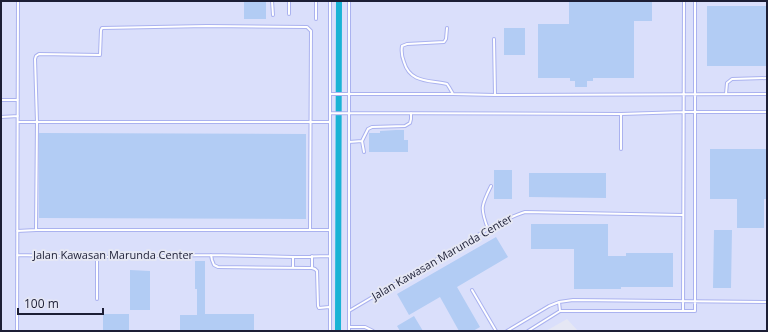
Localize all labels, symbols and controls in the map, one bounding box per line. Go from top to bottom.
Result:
street label: Jalan Kawasan Marunda Center [368,210,515,304]
street label: Jalan Kawasan Marunda Center [32,247,194,262]
scale bar [18,290,103,316]
text: 100 m [24,295,59,312]

